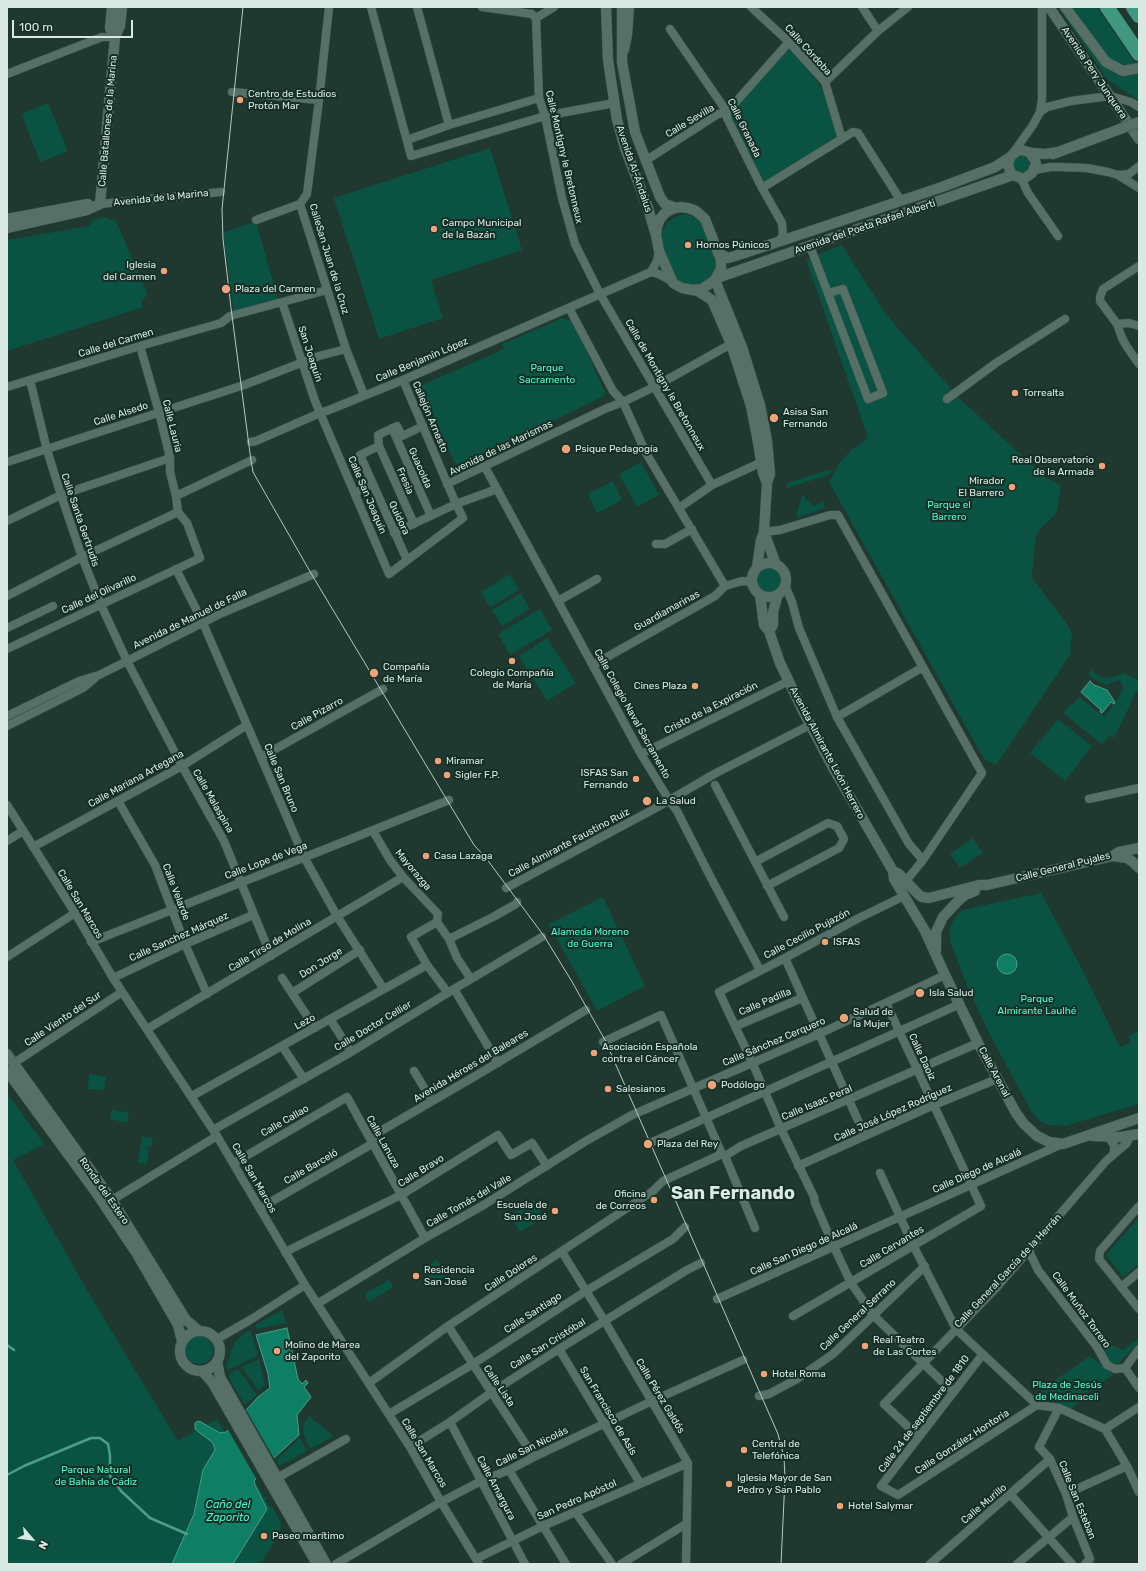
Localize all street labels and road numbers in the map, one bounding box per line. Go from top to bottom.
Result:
street label: Calle Córdoba [782,22,834,78]
street label: Avenida Pery Junquera [1059,25,1129,121]
street label: Calle Batallones de la Marina [96,55,120,187]
street label: Calle Montigny le Bretonneux [543,89,585,225]
street label: Calle Granada [725,97,763,159]
street label: Calle Sevilla [663,102,717,140]
street label: Avenida Al-Ándalus [613,124,655,214]
street label: Avenida de la Marina [113,187,209,209]
street label: Avenida del Poeta Rafael Alberti [793,197,937,257]
street label: CalleSan Juan de la Cruz [306,202,352,316]
street label: Calle de Montigny le Bretonneux [622,317,708,453]
street label: San Joaquín [295,324,325,384]
street label: Calle del Carmen [77,326,155,360]
street label: Calle Benjamín López [374,335,470,385]
street label: Callejón Arnesto [410,380,450,454]
street label: Calle Lauria [160,398,184,454]
street label: Calle Alsedo [92,400,150,428]
street label: Avenida de las Marismas [447,418,555,478]
street label: Guacolda [406,446,434,490]
street label: Calle San Joaquín [345,454,389,536]
street label: Fresia [394,466,416,496]
street label: Calle Santa Gertrudis [58,472,102,568]
street label: Quidora [386,499,412,537]
street label: Calle del Olivarillo [60,571,138,617]
street label: Avenida de Manuel de Falla [131,586,249,652]
street label: Guardiamarinas [632,588,702,634]
street label: Calle Colegio Naval Sacramento [591,647,673,781]
street label: Cristo de la Expiración [662,679,760,737]
street label: Avenida Almirante León Herrero [787,685,867,821]
street label: Calle Pizarro [289,695,345,733]
street label: Calle San Bruno [261,742,301,814]
street label: Calle Mariana Artegana [86,748,186,810]
street label: Calle Malaspina [190,767,236,835]
street label: Calle Almirante Faustino Ruiz [506,806,632,880]
street label: Calle Lope de Vega [223,840,309,882]
street label: Mayorazga [392,847,434,893]
street label: Calle General Pujales [1015,849,1111,885]
street label: Calle Velarde [160,862,192,922]
street label: Calle San Marcos [55,867,105,941]
street label: Calle Cecilio Pujazón [762,906,852,962]
street label: Calle Sanchez Márquez [127,910,231,964]
street label: Calle Tirso de Molina [226,916,314,974]
street label: Don Jorge [297,945,345,981]
street label: Calle Padilla [737,986,793,1018]
street label: Calle Viento del Sur [22,989,104,1049]
street label: Calle Doctor Cellier [332,998,414,1054]
street label: Lezo [293,1011,317,1033]
street label: Calle Sánchez Cerquero [721,1015,827,1069]
street label: Avenida Héroes del Baleares [411,1027,531,1105]
street label: Calle Daoiz [906,1031,938,1083]
street label: Calle Arenal [976,1045,1012,1099]
street label: Calle José López Rodríguez [832,1082,954,1144]
street label: Calle Isaac Peral [780,1083,854,1123]
street label: Calle Callao [259,1102,311,1140]
street label: Calle Lanuza [363,1113,403,1171]
street label: Calle San Marcos [229,1141,279,1215]
street label: Calle Diego de Alcalá [931,1146,1023,1196]
street label: Calle Barceló [282,1147,340,1187]
street label: Calle Bravo [396,1152,446,1190]
street label: Ronda del Estero [77,1155,131,1227]
street label: Calle Tomás del Valle [424,1172,514,1230]
street label: Calle General García de la Herrán [952,1212,1064,1330]
street label: Calle San Diego de Alcalá [748,1220,860,1278]
street label: Calle Cervantes [858,1223,926,1271]
street label: Calle Dolores [482,1252,540,1294]
street label: Calle Muñoz Torrero [1049,1269,1113,1351]
street label: Calle General Serrano [817,1277,899,1353]
street label: Calle Santiago [502,1290,564,1336]
street label: Calle San Cristóbal [508,1316,588,1372]
street label: Calle 24 de septiembre de 1810 [876,1353,972,1475]
street label: Calle Pérez Galdós [633,1356,687,1436]
street label: Calle Lista [481,1363,517,1409]
street label: San Francisco de Asís [577,1364,639,1458]
street label: Calle González Hontoria [913,1407,1011,1477]
street label: Calle San Marcos [399,1416,449,1490]
street label: Calle San Nicolás [494,1424,570,1470]
street label: Calle Amargura [474,1454,518,1522]
street label: Calle San Esteban [1056,1459,1098,1541]
street label: San Pedro Apóstol [535,1477,619,1523]
street label: Calle Murillo [959,1481,1009,1527]

